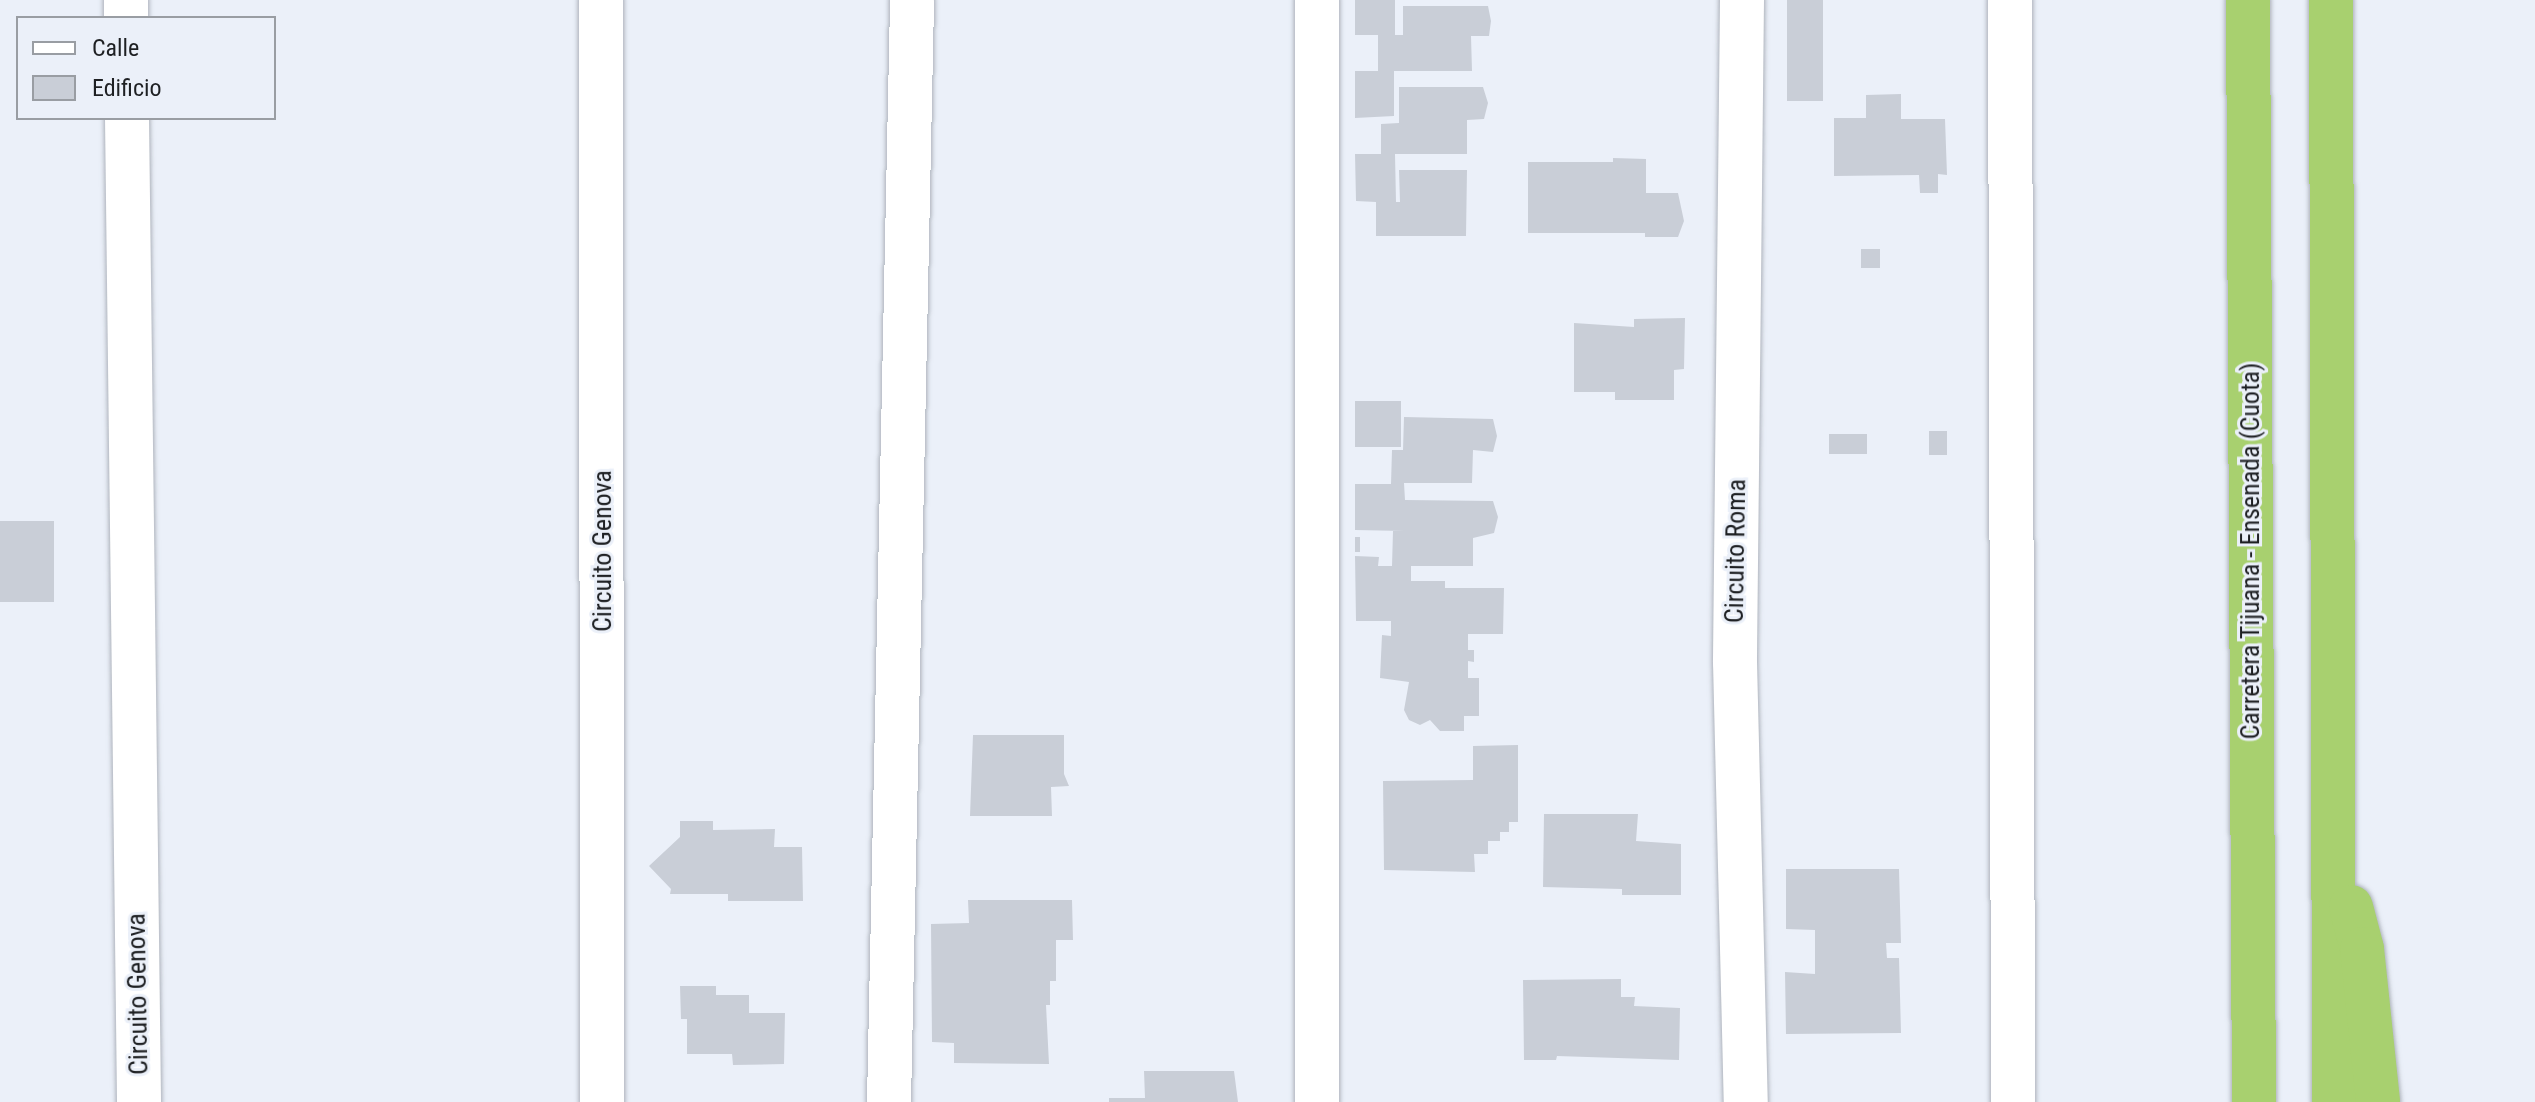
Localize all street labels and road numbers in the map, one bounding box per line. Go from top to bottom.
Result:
street label: Carretera Tijuana - Ensenada (Cuota) [2235,362,2267,740]
street label: Circuito Genova [587,470,619,632]
street label: Circuito Roma [1719,479,1753,623]
street label: Circuito Genova [121,913,155,1075]

